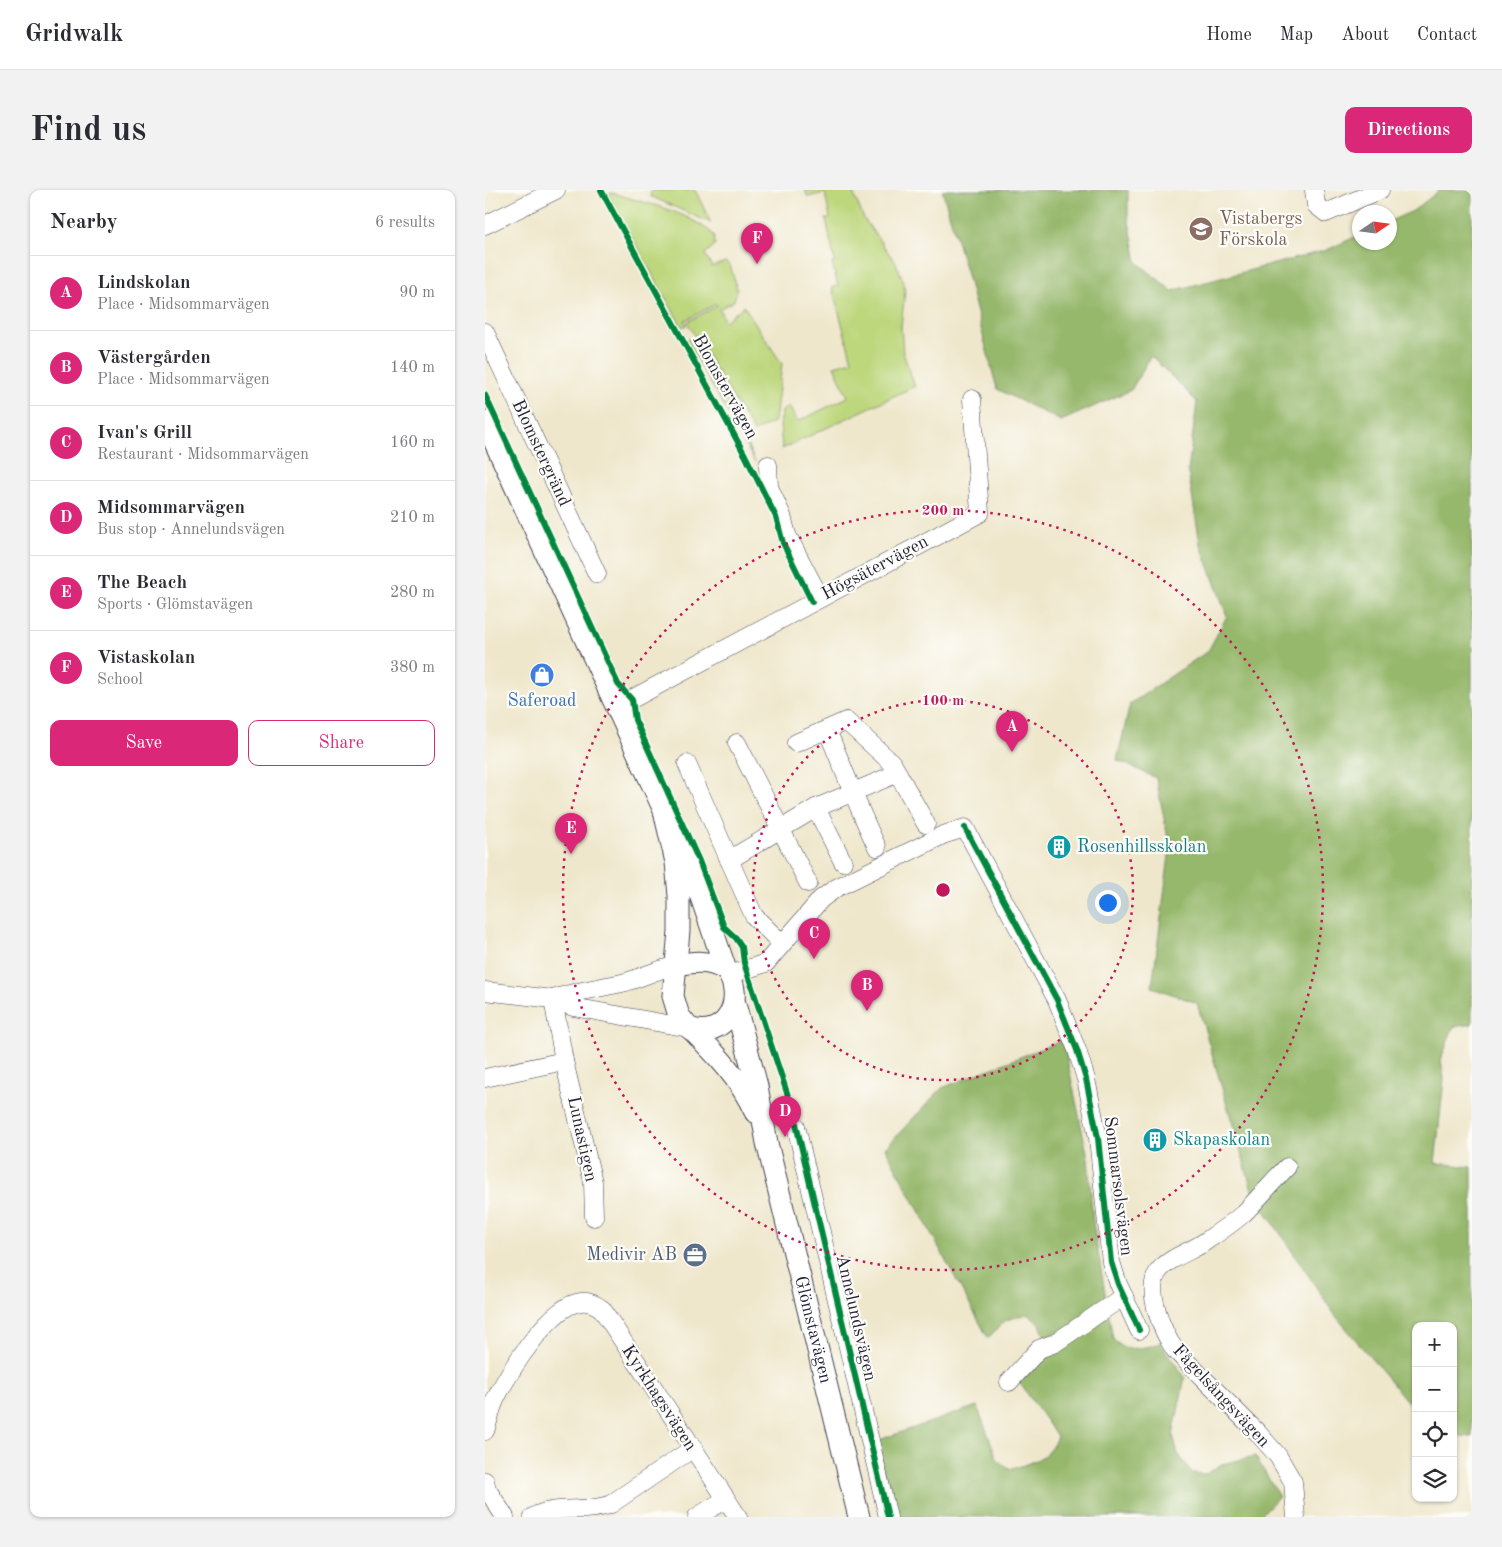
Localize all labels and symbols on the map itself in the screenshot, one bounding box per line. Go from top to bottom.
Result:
north arrow [1352,205,1397,250]
place label: Vistabergs Förskola [1219,210,1303,249]
school or university icon: Vistabergs Förskola [1188,216,1214,242]
pin: F [741,223,773,264]
street label: Blomstervägen [689,332,761,443]
street label: Blomstergränd [508,397,574,509]
text: 200 m [922,504,964,519]
street label: Högsätervägen [819,532,931,604]
shop icon: Saferoad [529,662,555,688]
place label: Saferoad [508,692,576,710]
text: 100 m [922,694,964,709]
pin: A [996,711,1028,752]
pin: E [555,813,587,854]
building icon: Rosenhillsskolan [1046,834,1072,860]
place label: Rosenhillsskolan [1077,838,1207,856]
centre of rings [934,881,952,899]
your location [1095,890,1121,916]
pin: C [798,918,830,959]
pin: B [851,970,883,1011]
street label: Lunastigen [564,1095,600,1184]
pin: D [769,1096,801,1137]
street label: Sommarsolsvägen [1101,1115,1136,1257]
building icon: Skapaskolan [1142,1127,1168,1153]
place label: Skapaskolan [1173,1131,1270,1149]
office icon: Medivir AB [682,1242,708,1268]
place label: Medivir AB [586,1246,677,1264]
street label: Annelundsvägen [833,1253,879,1383]
street label: Glömstavägen [791,1274,835,1385]
street label: Fågelsångsvägen [1169,1341,1273,1451]
street label: Kyrkhagsvägen [618,1342,700,1454]

